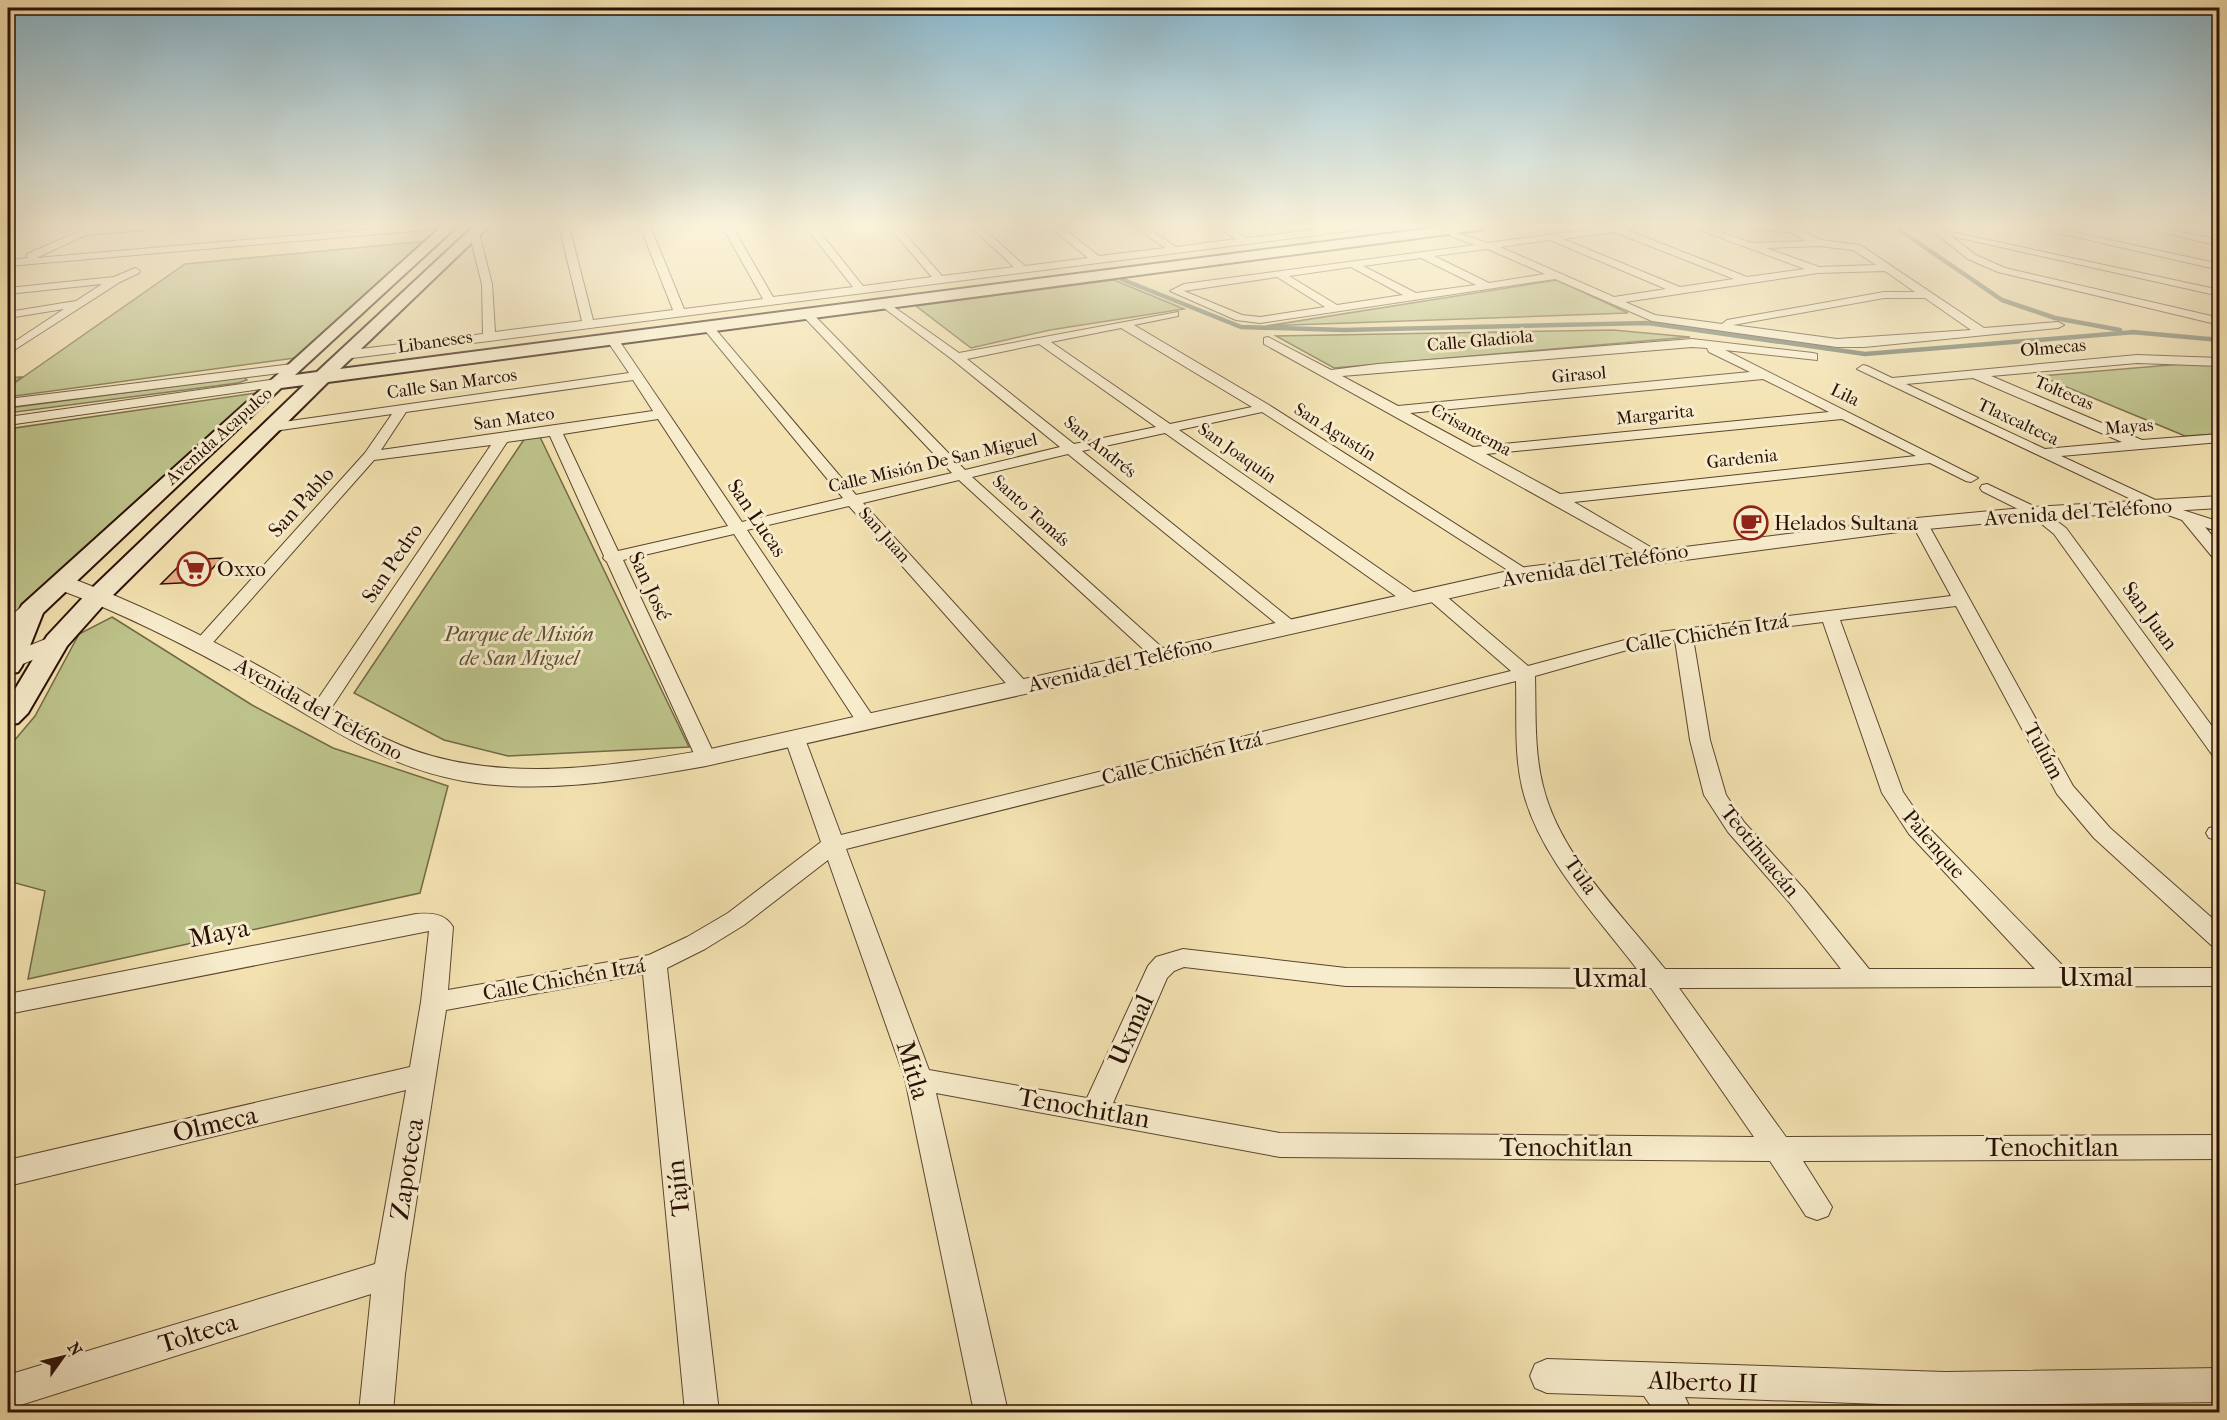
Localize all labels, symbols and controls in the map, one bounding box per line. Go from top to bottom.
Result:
street label: Libaneses [396,326,474,358]
street label: Calle Gladiola [1426,326,1535,356]
street label: Olmecas [2019,335,2087,361]
street label: Girasol [1551,362,1607,388]
street label: Calle San Marcos [386,364,519,404]
street label: Toltecas [2031,371,2097,415]
street label: Lila [1827,379,1863,411]
street label: Avenida Acapulco [161,383,277,490]
street label: Tlaxcalteca [1974,394,2063,450]
street label: San Agustín [1290,399,1380,466]
street label: Crisantema [1427,399,1516,461]
street label: Margarita [1615,400,1696,430]
street label: San Mateo [472,403,556,435]
street label: San Andrés [1060,412,1141,483]
street label: Mayas [2104,414,2155,440]
street label: San Joaquín [1194,418,1281,488]
street label: Calle Misión De San Miguel [826,429,1040,497]
street label: Gardenia [1705,445,1779,473]
street label: San Pablo [263,462,339,542]
street label: Santo Tomás [988,471,1074,551]
street label: San Lucas [722,475,792,562]
street label: Avenida del Teléfono [1982,493,2173,531]
street label: San Juan [854,503,915,567]
cafe icon: Helados Sultana [1733,505,1769,541]
place label: Helados Sultana [1774,511,1918,535]
street label: San Pedro [357,519,427,607]
street label: Avenida del Teléfono [1499,538,1690,592]
street label: San José [624,548,676,624]
supermarket icon: Oxxo [176,551,212,587]
place label: Oxxo [217,557,266,581]
street label: San Juan [2117,577,2183,655]
street label: Calle Chichén Itzá [1624,608,1790,658]
park label: Parque de Misión de San Miguel [443,622,594,670]
street label: Avenida del Teléfono [1025,631,1214,697]
street label: Avenida del Teléfono [230,652,407,765]
street label: Tulúm [2019,719,2069,784]
street label: Calle Chichén Itzá [1099,726,1265,790]
street label: Teotihuacán [1716,800,1804,902]
street label: Palenque [1898,805,1970,883]
street label: Tula [1559,851,1603,899]
street label: Maya [186,912,253,954]
street label: Calle Chichén Itzá [481,953,647,1005]
street label: Uxmal [2059,962,2133,993]
street label: Uxmal [1573,963,1647,994]
street label: Uxmal [1102,990,1160,1070]
street label: Mitla [889,1037,937,1104]
street label: Tenochitlan [1016,1081,1152,1135]
street label: Olmeca [170,1099,261,1149]
street label: Zapoteca [384,1115,430,1222]
street label: Tenochitlan [1499,1132,1633,1163]
street label: Tenochitlan [1985,1132,2119,1163]
street label: Tajín [660,1158,696,1218]
street label: Tolteca [155,1306,242,1360]
north arrow [33,1327,93,1387]
text: N [64,1339,87,1360]
street label: Alberto II [1647,1365,1758,1399]

